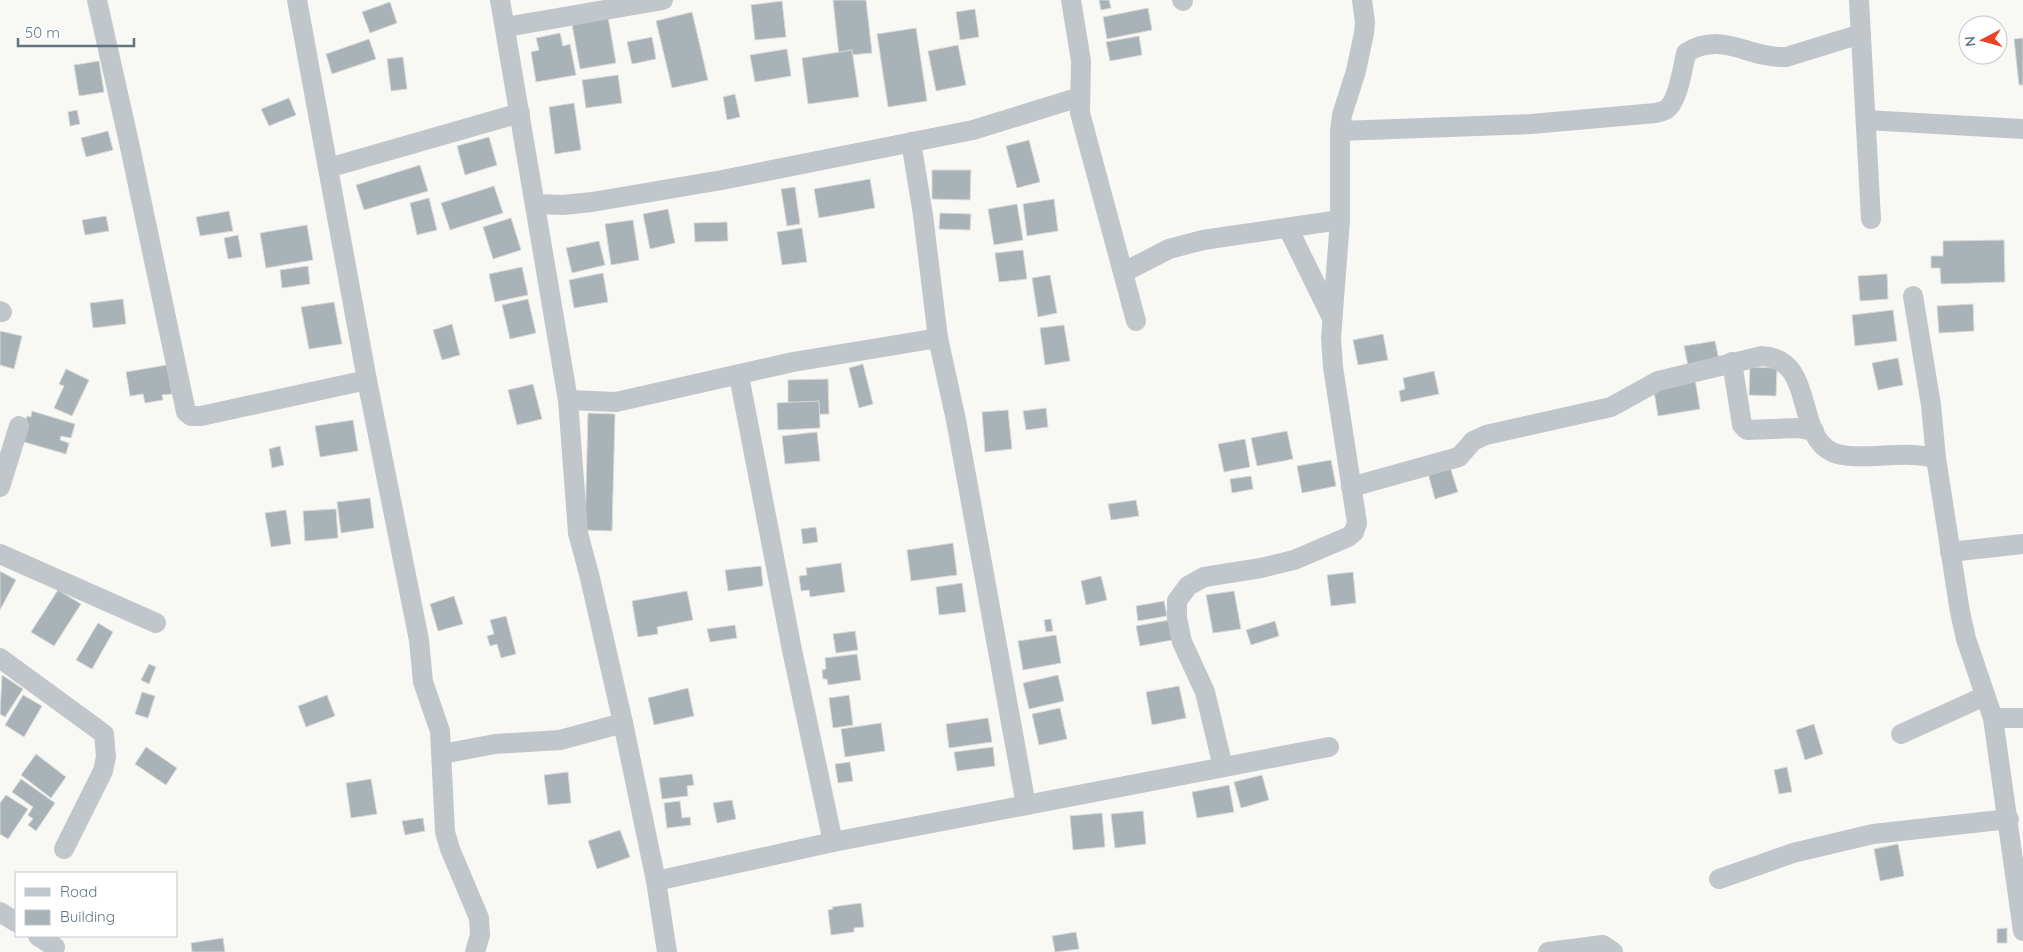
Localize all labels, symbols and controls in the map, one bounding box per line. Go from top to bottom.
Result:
scale bar [18,15,134,47]
north arrow [1958,15,2008,65]
text: 50 m [25,23,60,42]
text: N [1961,35,1980,47]
legend [15,872,178,937]
text: Road [60,882,97,901]
text: Building [60,907,115,926]

